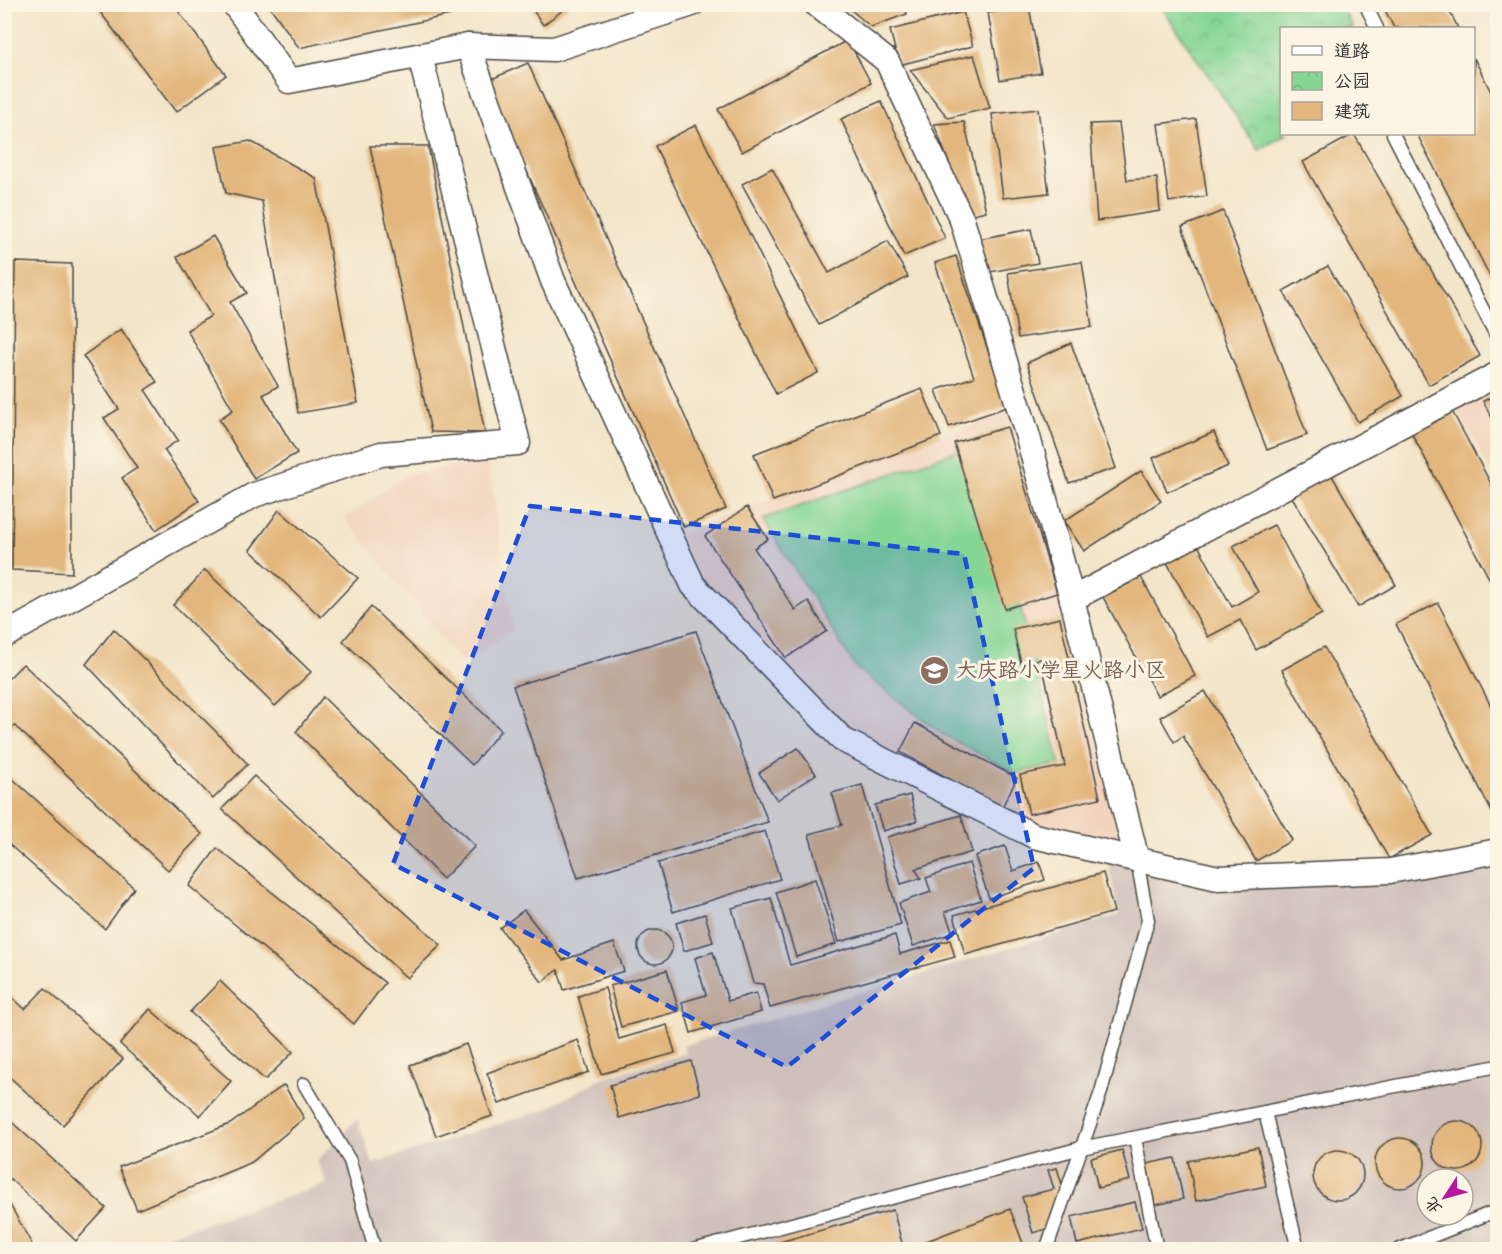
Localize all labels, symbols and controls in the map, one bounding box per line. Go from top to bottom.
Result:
legend [1280,27,1475,135]
text: 道路 [1334,41,1370,66]
text: 公园 [1334,71,1370,96]
text: 建筑 [1334,101,1370,126]
school or university icon: 大庆路小学星火路小区 [919,654,951,686]
place label: 大庆路小学星火路小区 [956,658,1166,688]
north arrow [1415,1167,1475,1227]
text: 北 [1421,1191,1449,1218]

